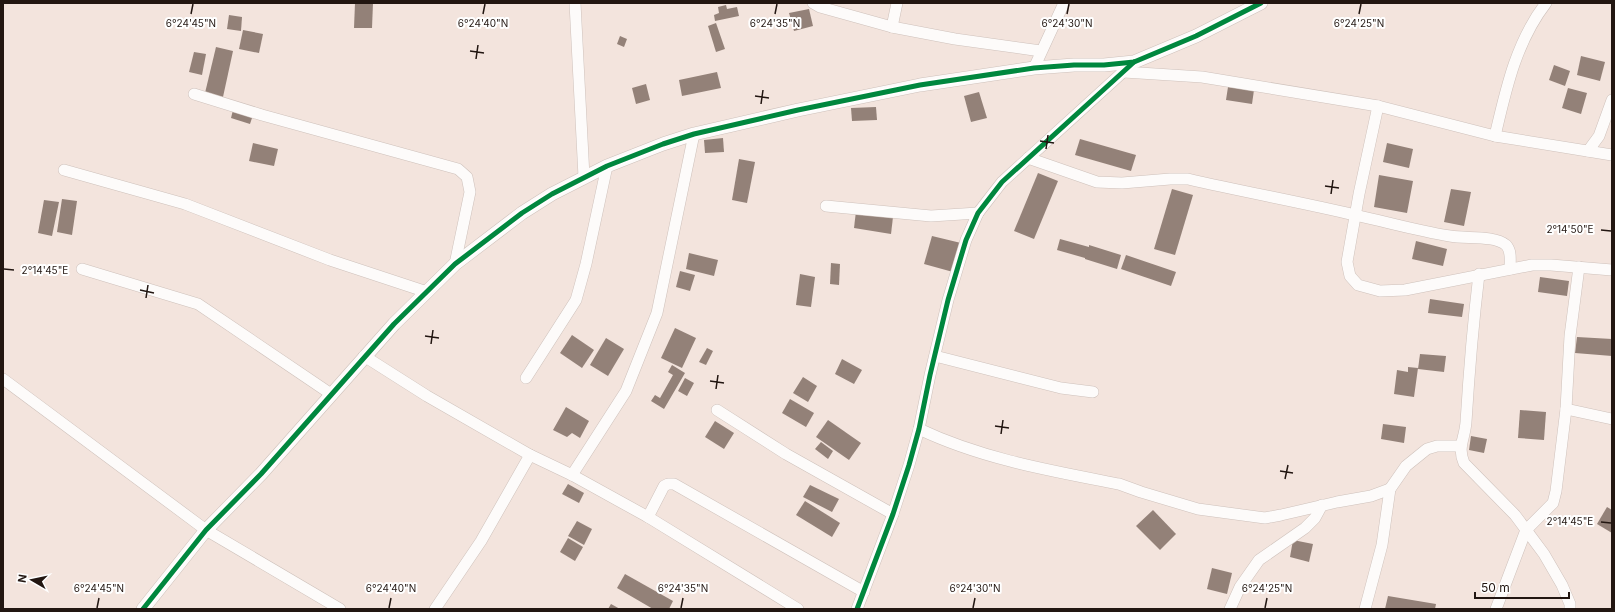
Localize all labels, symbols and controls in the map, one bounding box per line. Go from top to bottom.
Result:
text: 6°24'45"N [166,17,216,29]
text: 6°24'40"N [458,17,508,29]
text: 6°24'35"N [750,17,800,29]
text: 6°24'30"N [1042,17,1092,29]
text: 6°24'25"N [1334,17,1384,29]
text: 2°14'50"E [1546,223,1594,235]
text: 2°14'45"E [22,264,68,276]
text: 2°14'45"E [1547,515,1593,527]
north arrow [12,560,52,600]
text: N [15,573,30,584]
scale bar [1475,574,1569,600]
text: 50 m [1481,580,1510,595]
text: 6°24'45"N [74,582,124,594]
text: 6°24'40"N [366,582,416,594]
text: 6°24'35"N [658,582,708,594]
text: 6°24'30"N [950,582,1000,594]
text: 6°24'25"N [1242,582,1292,594]

